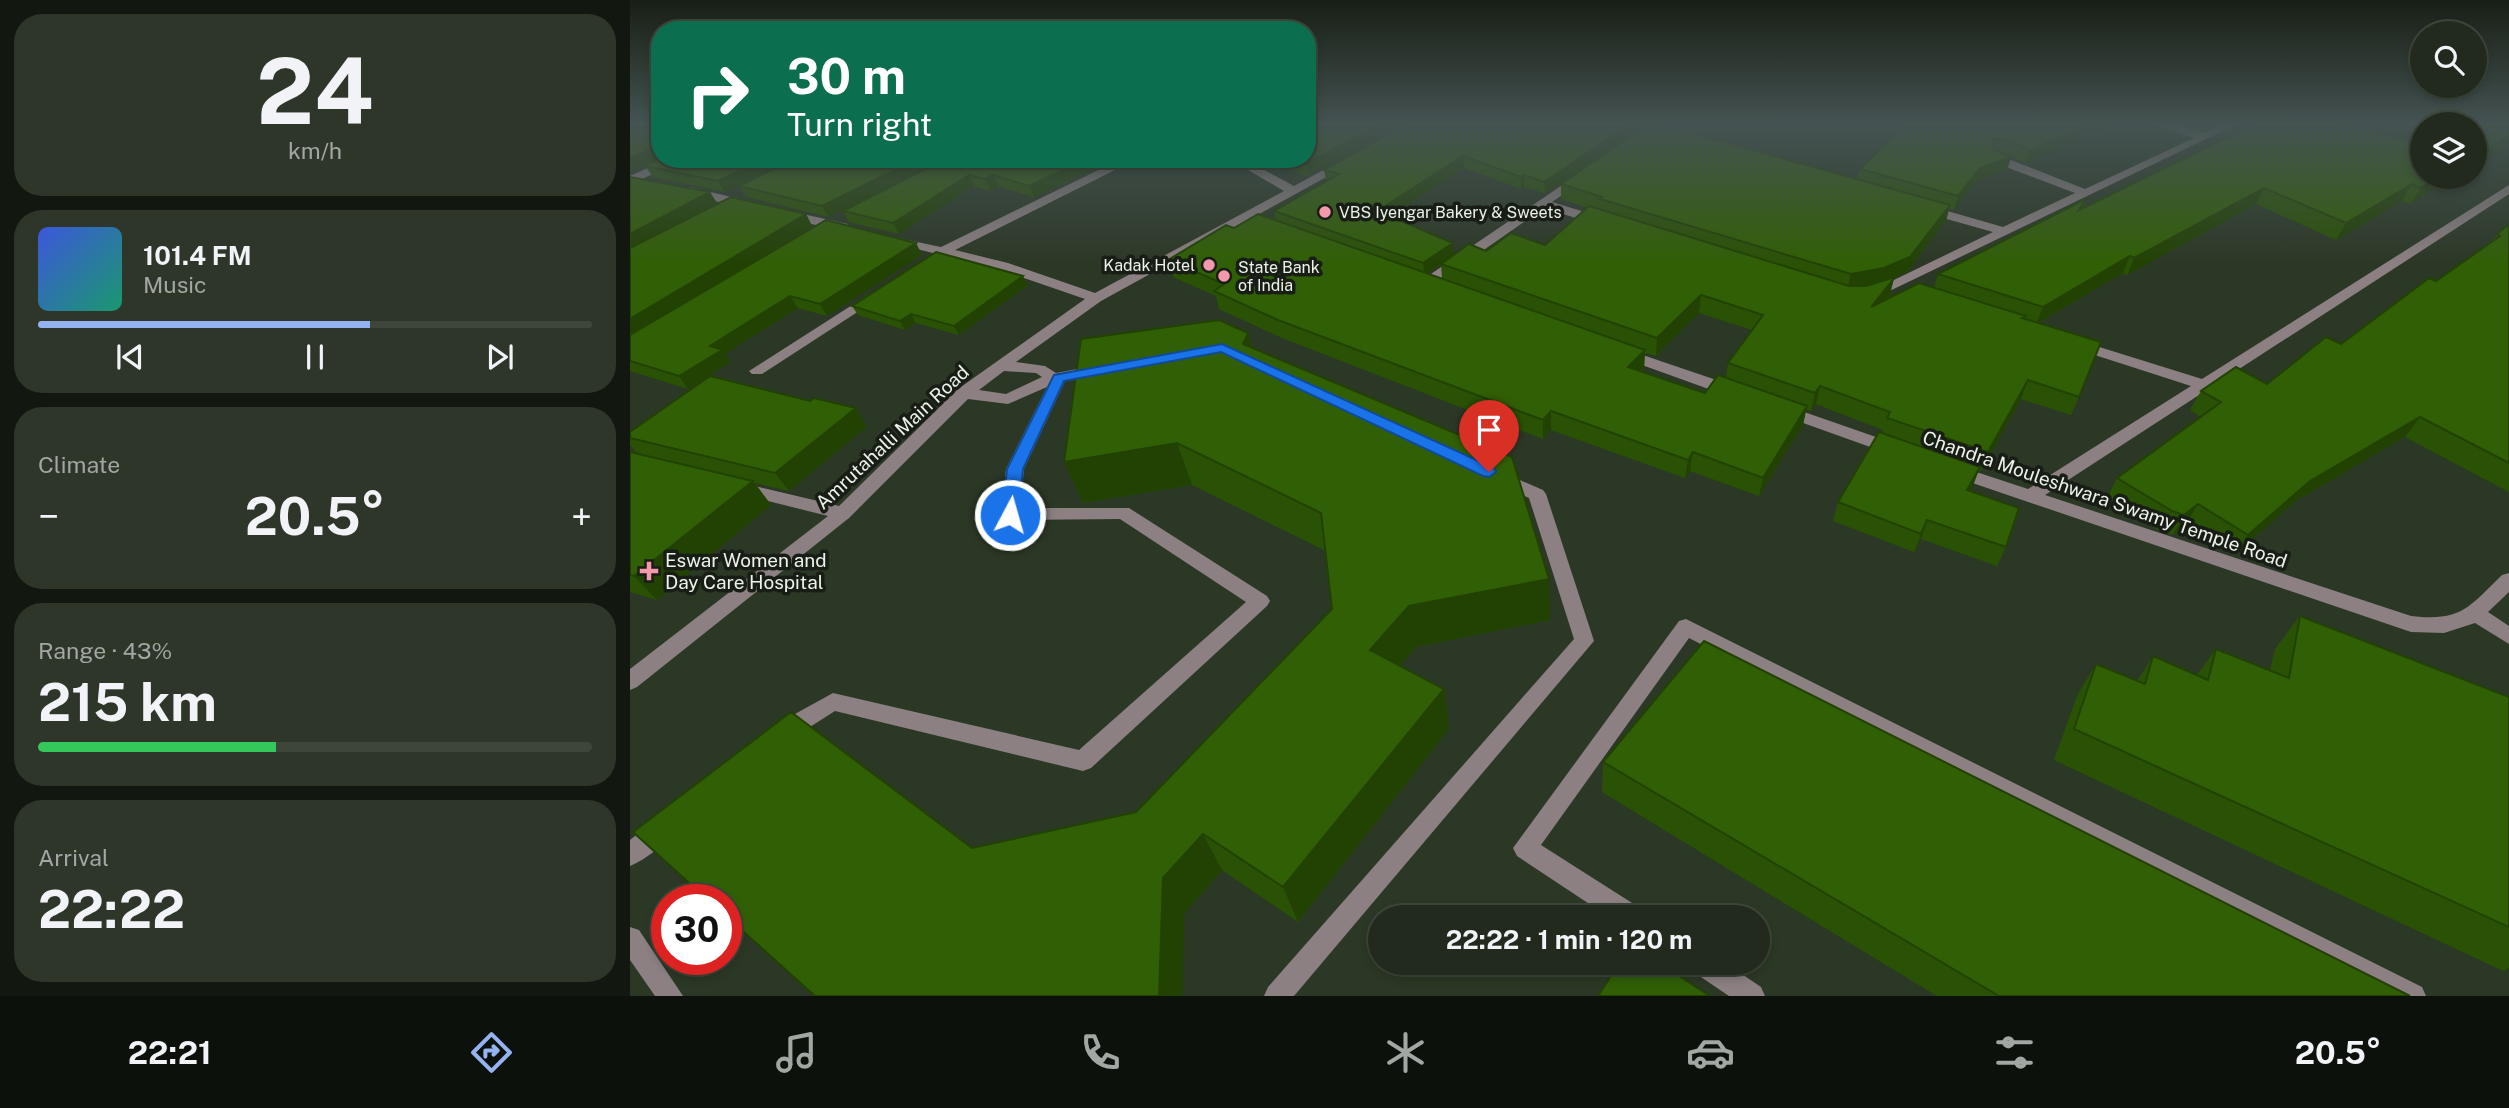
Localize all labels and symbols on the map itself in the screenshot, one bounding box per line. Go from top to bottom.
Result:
place label: VBS Iyengar Bakery & Sweets [1339,203,1562,222]
marker: VBS Iyengar Bakery & Sweets [1317,204,1333,220]
place label: Kadak Hotel [1103,256,1195,275]
marker: Kadak Hotel [1201,257,1217,273]
place label: State Bank of India [1238,258,1320,295]
marker: State Bank of India [1216,268,1232,284]
street label: Amrutahalli Main Road [811,360,973,514]
pin [1459,400,1519,472]
street label: Chandra Mouleshwara Swamy Temple Road [1920,426,2290,572]
position arrow [973,478,1047,552]
place label: Eswar Women and Day Care Hospital [665,549,826,593]
marker: Eswar Women and Day Care Hospital [639,561,659,581]
speed limit sign: 30 [651,884,742,975]

